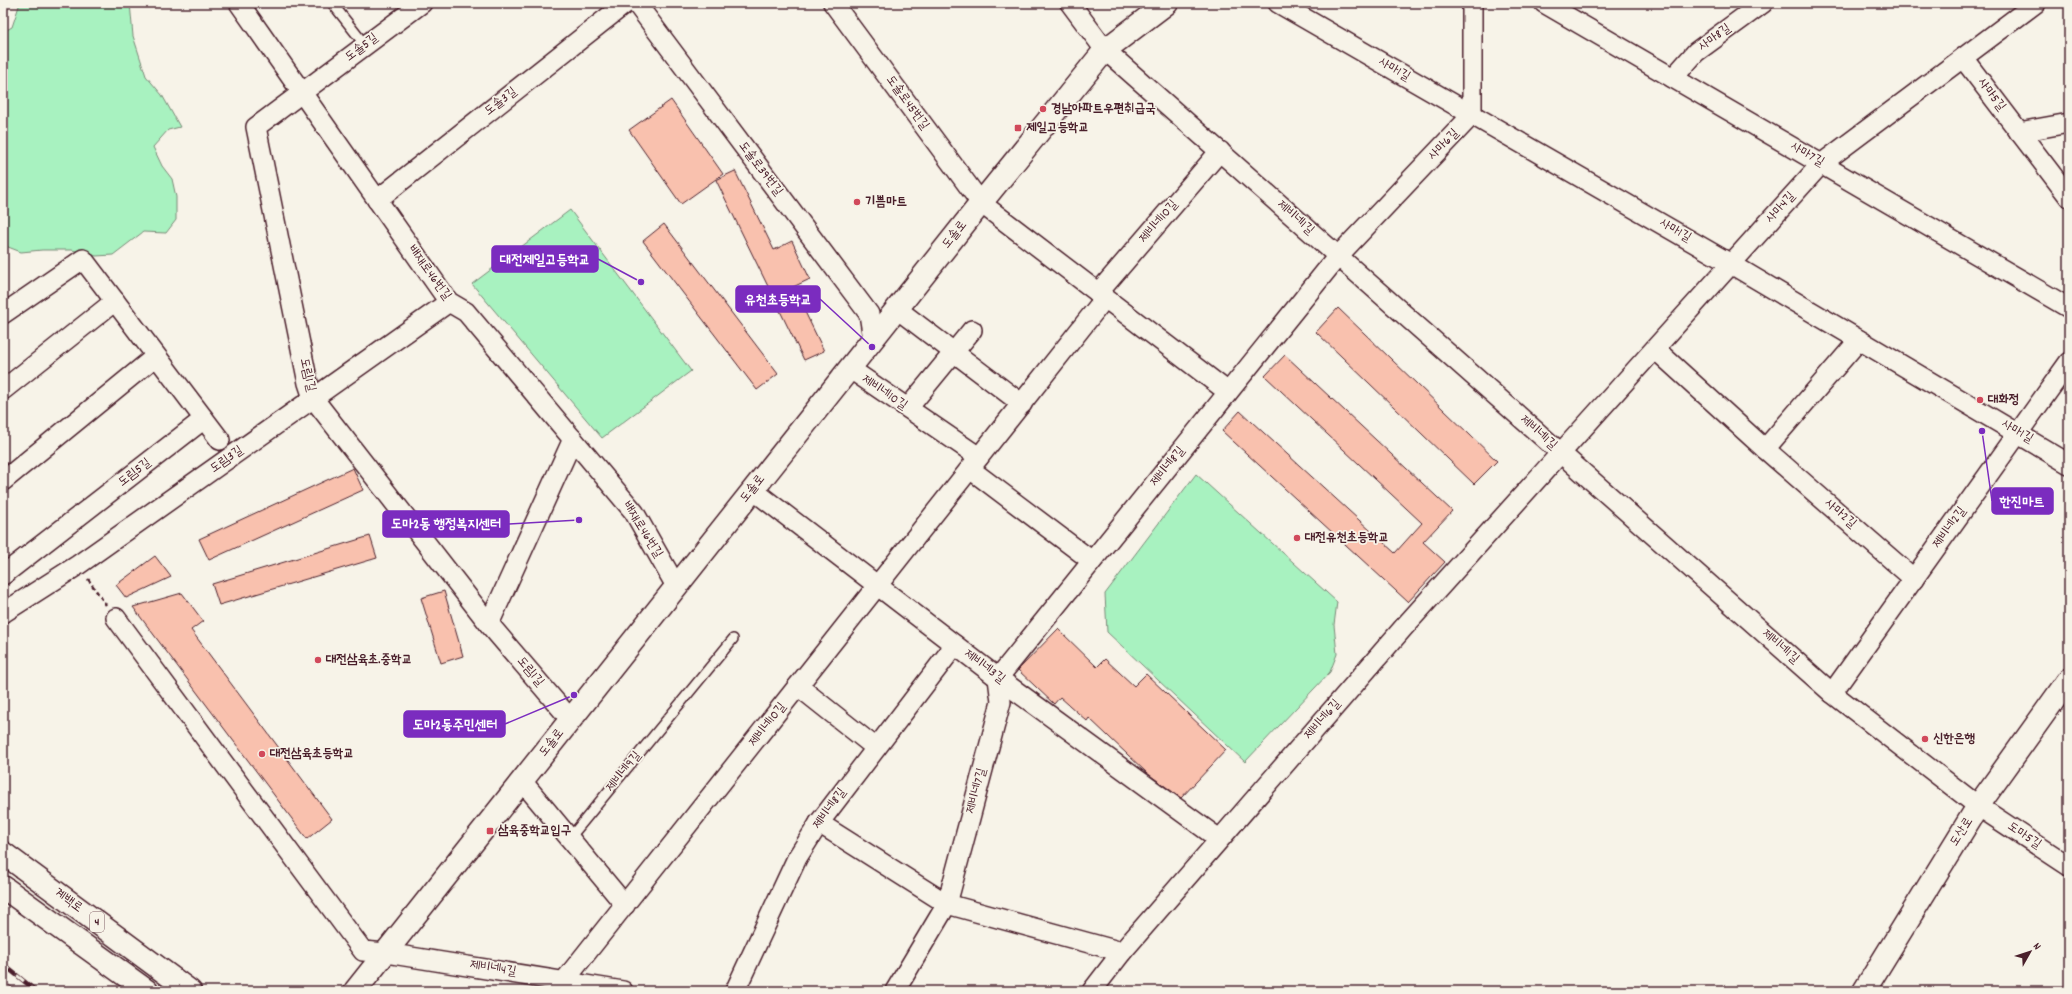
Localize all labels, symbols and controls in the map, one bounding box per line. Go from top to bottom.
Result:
street label: 사마8길 [1694,20,1735,57]
street label: 도솔5길 [341,29,383,67]
street label: 사마1길 [1374,53,1414,87]
street label: 도솔로45번길 [881,72,933,134]
street label: 사마5길 [1972,74,2010,116]
street label: 도솔3길 [481,83,521,121]
place label: 경남아파트우편취급국 [1051,100,1156,119]
marker: 경남아파트우편취급국 [1038,104,1048,114]
place label: 제일고등학교 [1026,119,1089,138]
marker: 제일고등학교 [1013,123,1023,133]
street label: 사마6길 [1423,125,1464,166]
street label: 사마7길 [1786,137,1828,172]
street label: 도솔로39번길 [733,138,787,200]
street label: 사마4길 [1761,188,1800,229]
place label: 기쁨마트 [865,193,907,212]
street label: 제비네10길 [1135,196,1183,248]
street label: 제비네1길 [1272,196,1318,240]
marker: 기쁨마트 [852,197,862,207]
street label: 사마1길 [1655,214,1695,248]
street label: 도솔로 [938,217,972,253]
street label: 배재로46번길 [402,241,456,305]
callout: 대전제일고등학교 [492,246,598,272]
text: 대전제일고등학교 [499,251,590,271]
callout: 유천초등학교 [736,286,820,312]
text: 유천초등학교 [744,291,812,311]
street label: 도림1길 [294,356,320,394]
street label: 제비네10길 [857,371,911,415]
place label: 대화정 [1987,391,2019,410]
marker: 대화정 [1975,395,1985,405]
street label: 제비네1길 [1515,411,1561,455]
street label: 사마1길 [1997,415,2037,449]
street label: 도림3길 [206,442,248,478]
street label: 제비네8길 [1146,443,1190,491]
street label: 도림5길 [114,454,156,492]
street label: 도솔로 [736,471,770,507]
callout: 한진마트 [1992,488,2053,514]
text: 한진마트 [1998,493,2045,513]
street label: 사마2길 [1819,494,1860,533]
street label: 배재로46번길 [617,498,667,562]
street label: 제비네2길 [1928,503,1972,553]
callout: 도마2동 행정복지센터 [383,511,509,537]
text: 도마2동 행정복지센터 [391,515,501,535]
place label: 대전유천초등학교 [1304,529,1389,548]
marker: 대전유천초등학교 [1292,533,1302,543]
street label: 제비네1길 [1757,625,1803,669]
street label: 제비네3길 [959,645,1009,689]
place label: 대전삼육초.중학교 [325,651,412,670]
street label: 도림1길 [512,653,548,691]
marker: 대전삼육초.중학교 [313,655,323,665]
street label: 제비네6길 [1300,696,1346,744]
street label: 제비네10길 [745,699,791,751]
callout: 도마2동주민센터 [404,711,505,737]
text: 도마2동주민센터 [413,716,497,736]
street label: 도솔로 [535,725,569,761]
place label: 신한은행 [1933,730,1975,749]
marker: 신한은행 [1920,734,1930,744]
place label: 대전삼육초등학교 [269,745,354,764]
street label: 제비네9길 [602,747,646,797]
marker: 대전삼육초등학교 [257,749,267,759]
street label: 제비네7길 [962,766,992,816]
street label: 제비네8길 [808,784,852,834]
street label: 도산로 [1946,814,1978,850]
street label: 도마5길 [2003,818,2045,854]
place label: 삼육중학교입구 [497,822,572,841]
marker: 삼육중학교입구 [485,826,495,836]
street label: 계백로 [50,884,86,918]
road number: 4 [90,912,104,932]
north arrow [2010,932,2050,972]
text: N [2028,940,2044,955]
street label: 제비네4길 [468,956,518,982]

